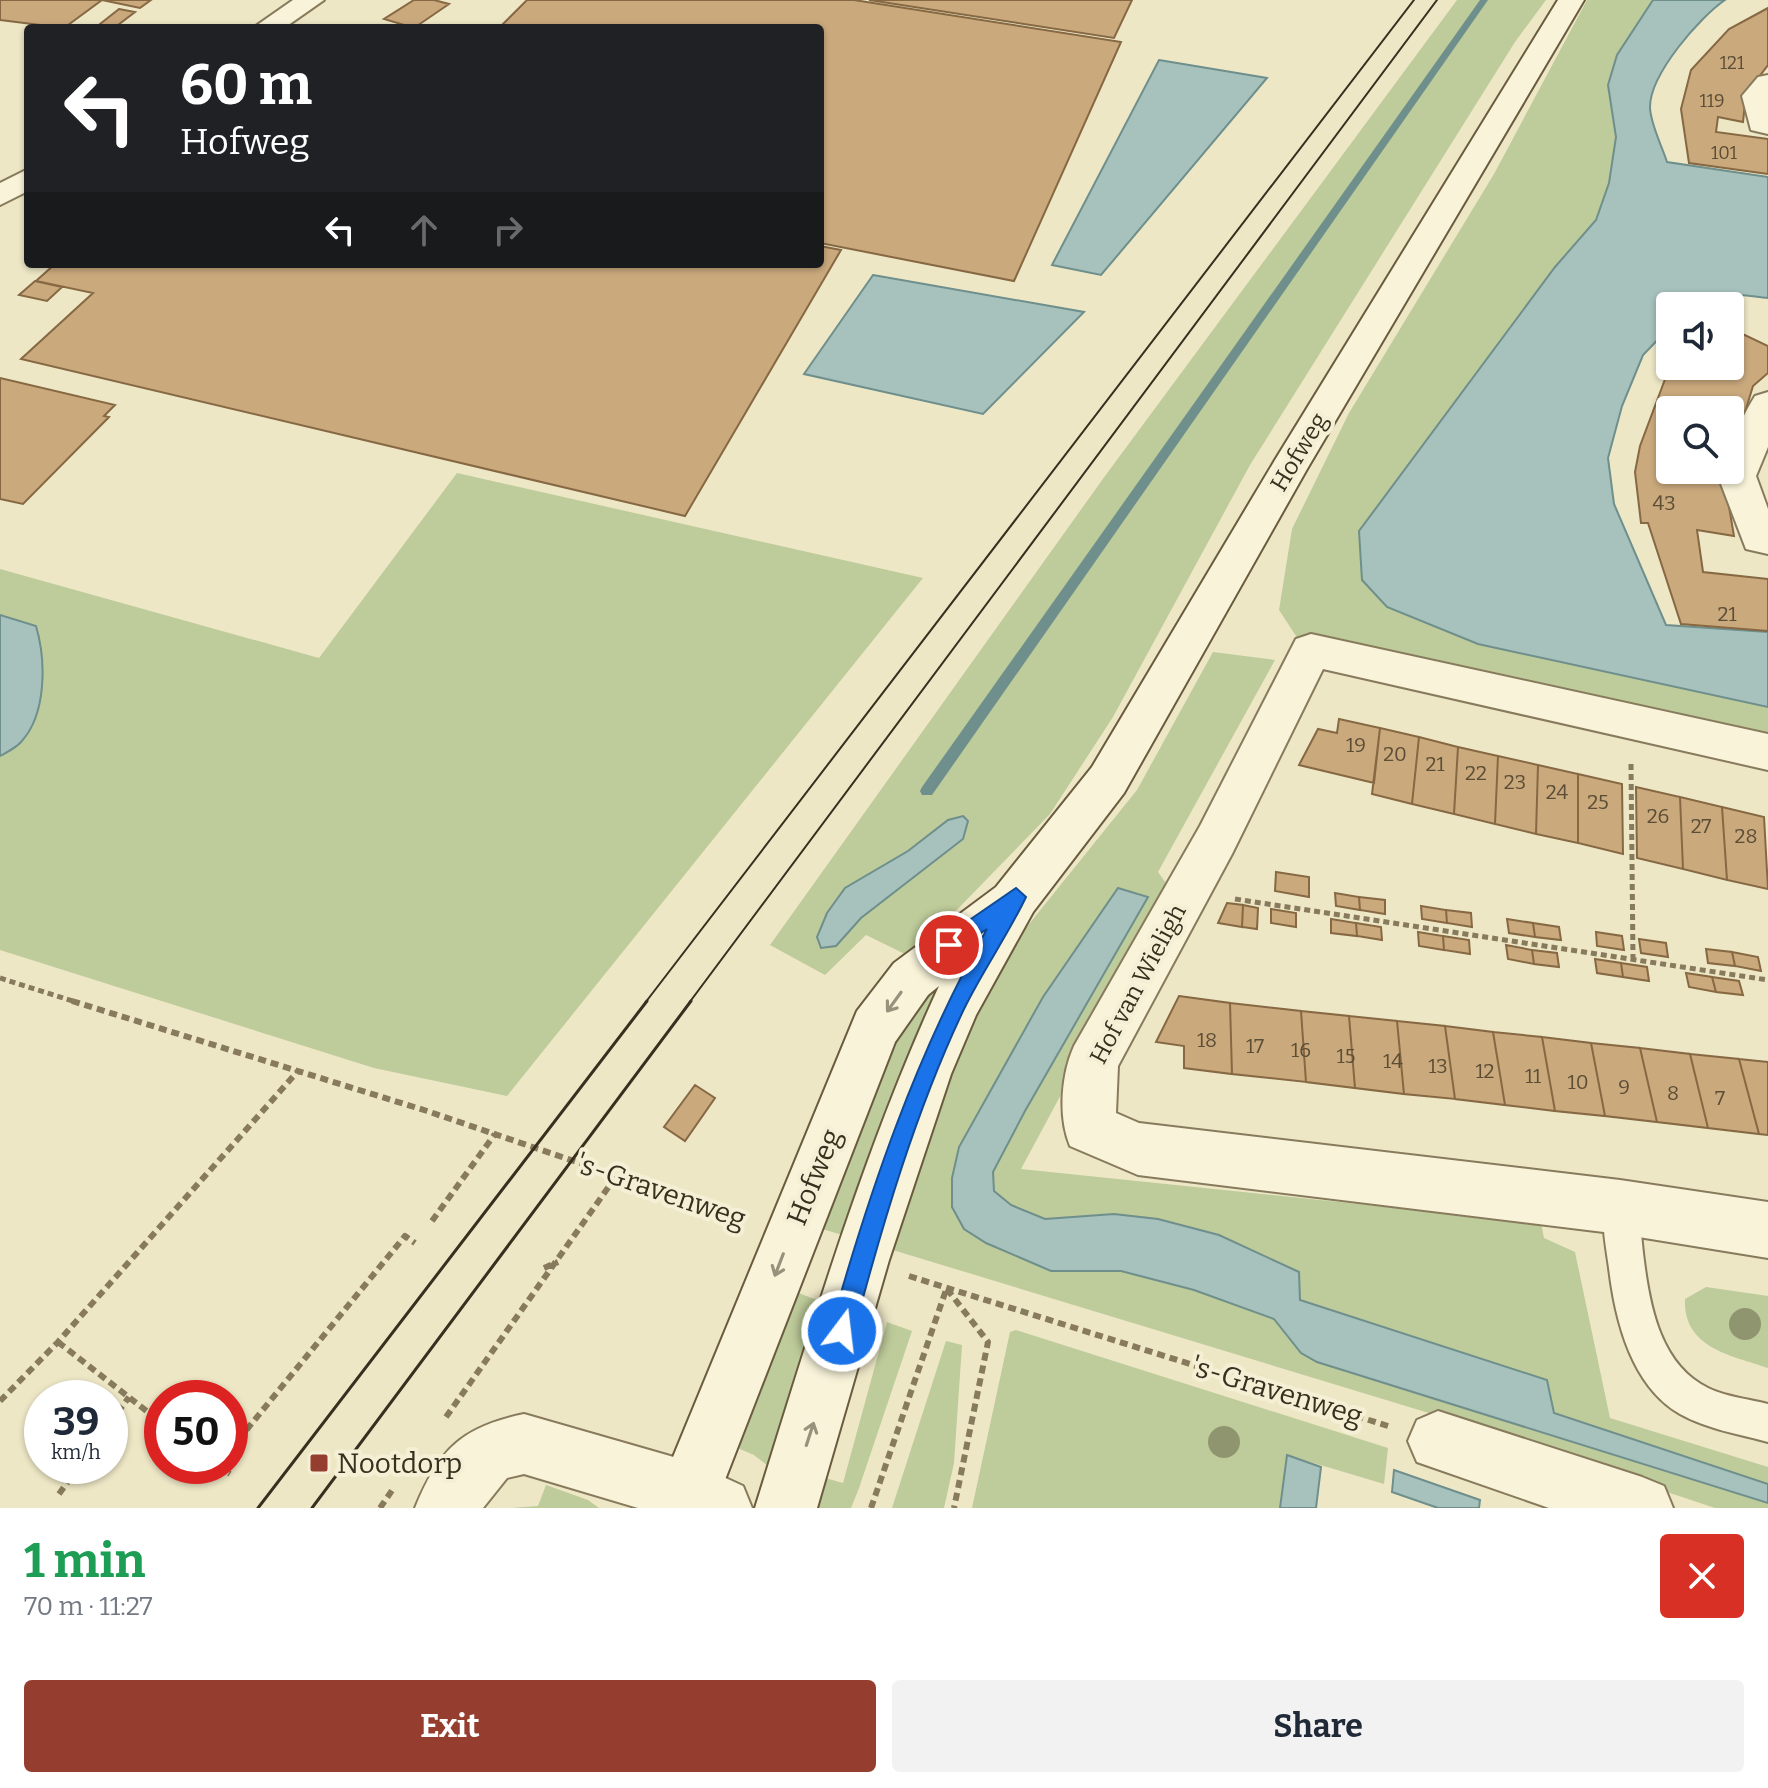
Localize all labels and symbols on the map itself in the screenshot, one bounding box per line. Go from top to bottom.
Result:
house number: 121 [1720,52,1745,74]
house number: 119 [1699,90,1725,112]
house number: 101 [1711,142,1738,164]
street label: Hofweg [1265,408,1333,496]
house number: 43 [1652,491,1676,515]
house number: 21 [1718,602,1737,626]
house number: 19 [1346,733,1366,757]
house number: 20 [1383,742,1407,766]
house number: 21 [1426,752,1445,776]
house number: 22 [1465,761,1487,785]
house number: 23 [1504,770,1526,794]
house number: 24 [1546,780,1569,804]
house number: 25 [1587,790,1609,814]
house number: 26 [1647,804,1669,828]
house number: 27 [1691,814,1711,838]
house number: 28 [1735,824,1757,848]
street label: Hof van Wieligh [1084,899,1192,1069]
pin [915,911,983,979]
one-way arrow [886,990,902,1012]
house number: 18 [1197,1028,1217,1052]
house number: 17 [1246,1034,1264,1058]
house number: 16 [1291,1038,1311,1062]
house number: 15 [1337,1044,1355,1068]
house number: 14 [1383,1049,1403,1073]
house number: 13 [1428,1054,1448,1078]
house number: 12 [1476,1059,1495,1083]
house number: 11 [1525,1064,1541,1088]
house number: 10 [1568,1070,1588,1094]
house number: 9 [1618,1075,1630,1099]
house number: 8 [1667,1081,1679,1105]
house number: 7 [1715,1086,1725,1110]
street label: Hofweg [780,1124,848,1230]
street label: 's-Gravenweg [572,1147,750,1235]
one-way arrow [771,1252,786,1277]
position arrow [800,1289,884,1373]
street label: 's-Gravenweg [1187,1349,1367,1433]
speed limit sign: 50 [144,1380,248,1484]
one-way arrow [803,1421,818,1447]
place label: Nootdorp [337,1447,462,1480]
marker: Nootdorp [308,1452,330,1474]

